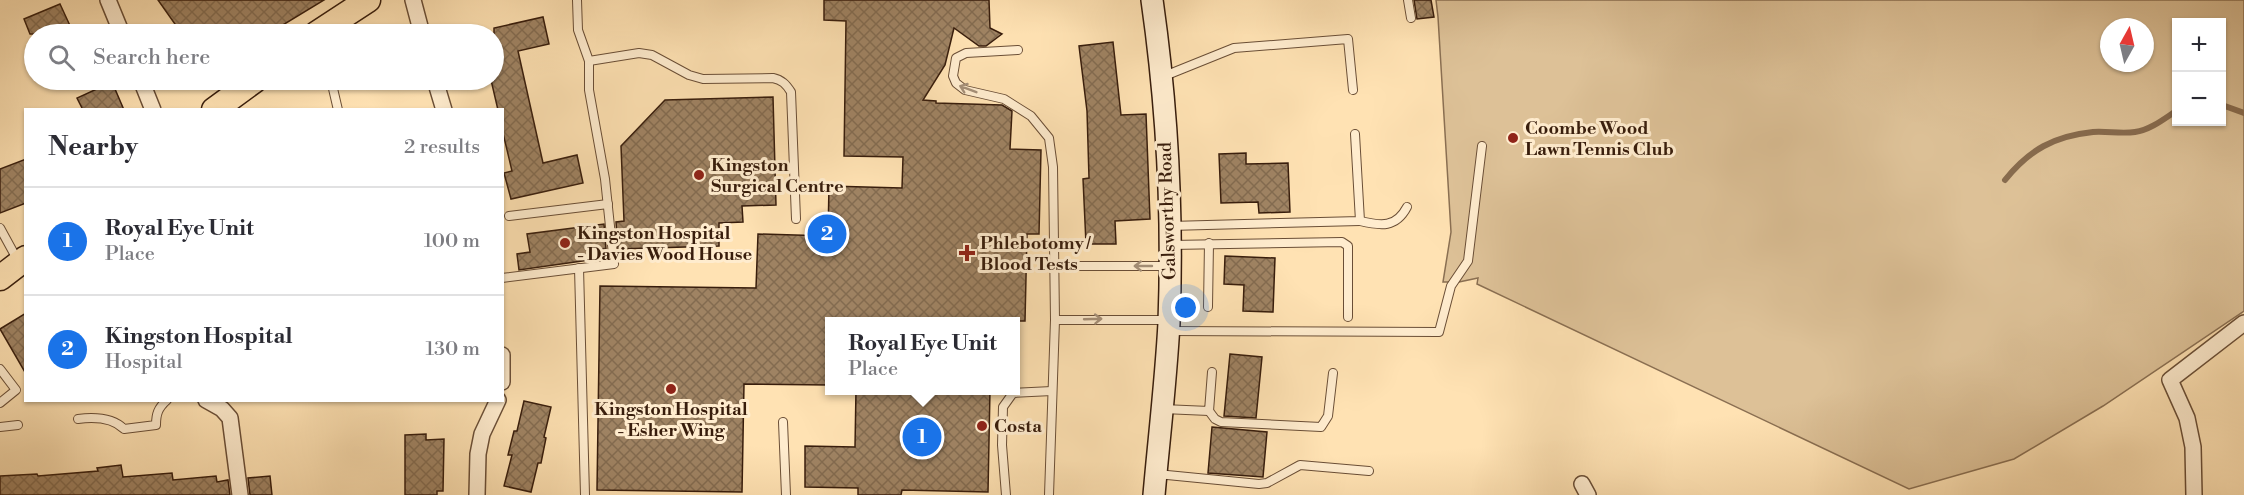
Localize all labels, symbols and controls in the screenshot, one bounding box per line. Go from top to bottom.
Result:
north arrow [2100,18,2154,72]
map controls [2172,18,2226,126]
button: + [2172,18,2226,72]
search box [24,24,504,90]
icon: search [45,41,78,74]
text: Search here [93,44,210,71]
button: − [2172,72,2226,126]
one-way arrow [959,83,978,94]
place label: Coombe Wood Lawn Tennis Club [1525,117,1674,161]
text: Nearby [48,131,138,163]
marker: Coombe Wood Lawn Tennis Club [1506,131,1520,145]
text: 2 results [404,135,480,160]
street label: Galsworthy Road [1154,141,1181,280]
place label: Kingston Surgical Centre [711,154,844,198]
marker: Kingston Surgical Centre [692,168,706,182]
pin: 2 [808,212,846,256]
text: Royal Eye Unit [105,215,254,242]
place label: Kingston Hospital - Davies Wood House [577,222,752,266]
text: 1 [63,229,72,254]
text: 100 m [424,229,480,254]
place label: Phlebotomy / Blood Tests [980,232,1092,276]
marker: Kingston Hospital - Davies Wood House [558,236,572,250]
text: Place [105,242,155,267]
marker: Phlebotomy / Blood Tests [958,244,976,262]
one-way arrow [1133,260,1153,272]
your location [1171,293,1200,322]
one-way arrow [1083,313,1103,325]
popup [825,317,1020,395]
text: Kingston Hospital [105,323,293,350]
text: Royal Eye Unit [848,330,997,357]
text: 2 [61,337,74,362]
text: 130 m [425,337,480,362]
text: Hospital [105,350,182,375]
text: Place [848,357,898,382]
marker: Kingston Hospital - Esher Wing [664,382,678,396]
place label: Kingston Hospital - Esher Wing [594,398,748,442]
pin: 1 [902,414,942,460]
place label: Costa [994,415,1042,438]
marker: Costa [975,419,989,433]

